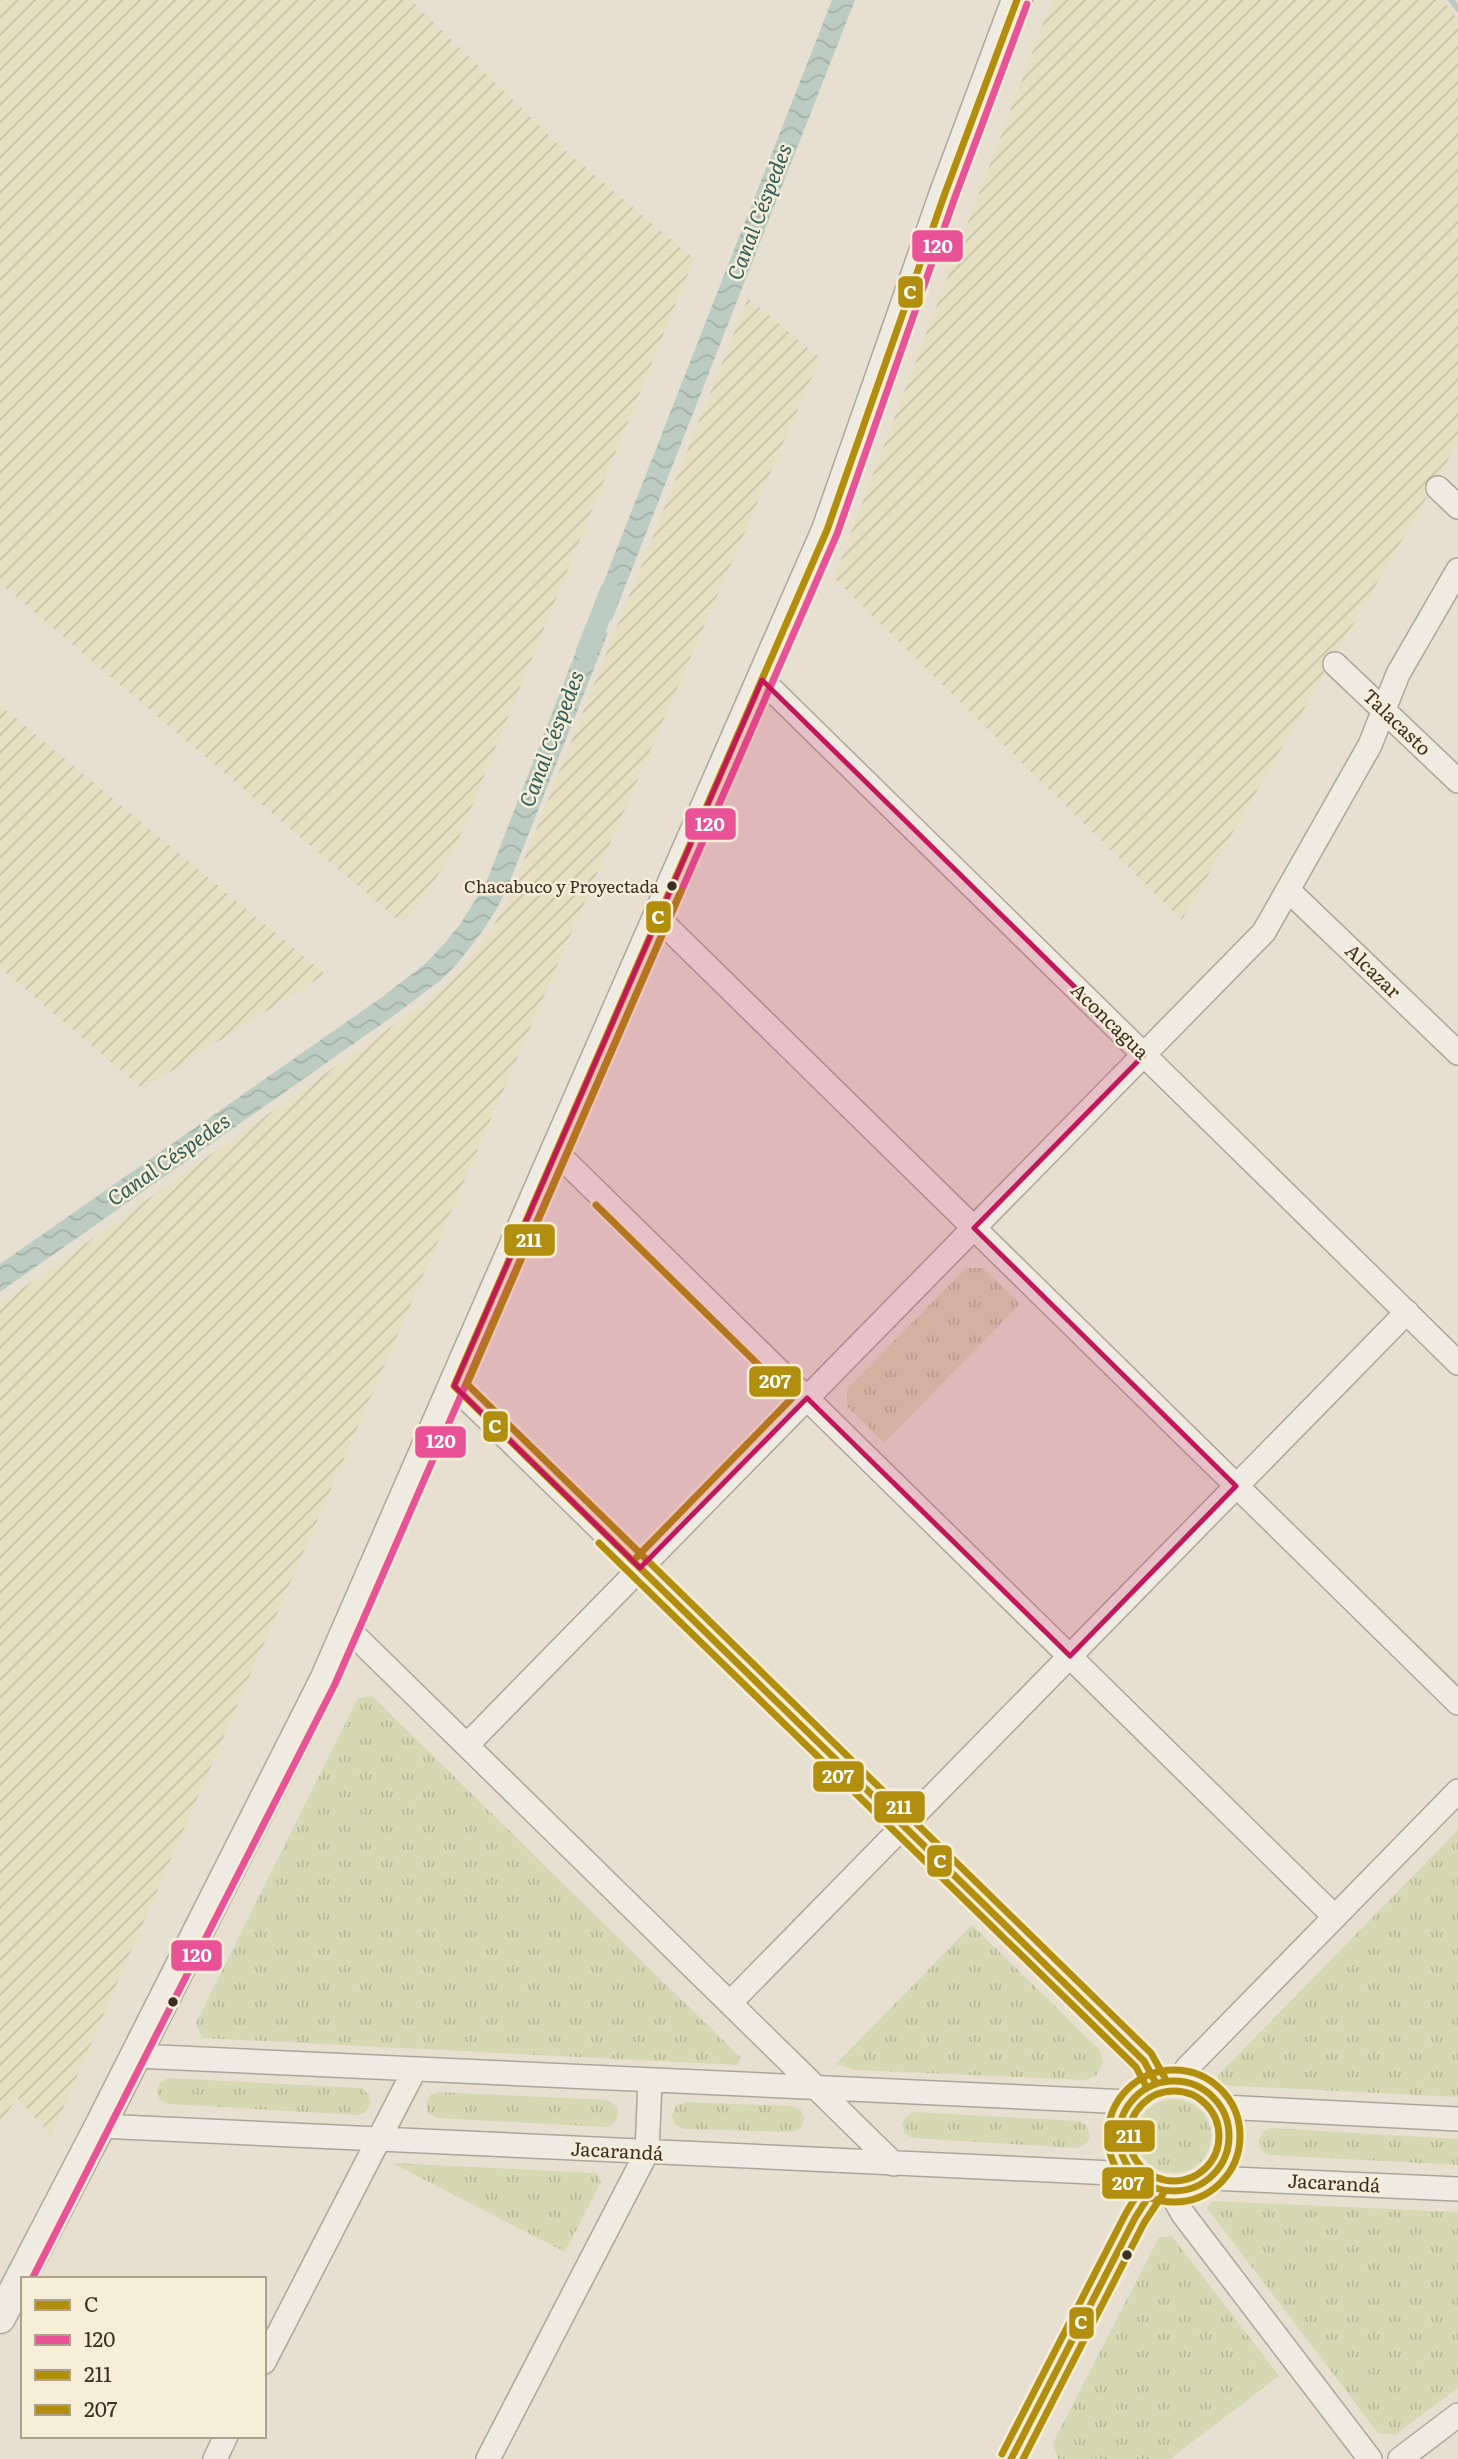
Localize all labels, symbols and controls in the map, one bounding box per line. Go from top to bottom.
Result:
water label: Canal Céspedes [717,138,798,284]
line badge: 120 [911,229,964,263]
text: 120 [923,231,953,259]
line badge: C [897,275,924,309]
text: C [903,277,917,305]
water label: Canal Céspedes [509,665,590,811]
street label: Talacasto [1357,681,1438,761]
line badge: 120 [684,807,737,841]
text: 120 [695,809,725,837]
place label: Chacabuco y Proyectada [464,873,660,898]
marker: Chacabuco y Proyectada [665,879,679,893]
line badge: C [645,900,672,934]
text: C [651,902,665,930]
street label: Alcazar [1339,937,1408,1004]
street label: Aconcagua [1065,976,1157,1065]
water label: Canal Céspedes [100,1104,235,1212]
line badge: 211 [503,1223,556,1257]
text: 211 [516,1225,542,1253]
line badge: 207 [748,1365,802,1398]
text: 207 [759,1366,792,1394]
line badge: C [482,1410,509,1443]
text: C [488,1411,502,1439]
line badge: 120 [414,1425,467,1459]
text: 120 [426,1426,456,1454]
line badge: 207 [812,1760,865,1793]
text: 207 [822,1761,855,1789]
line badge: 211 [873,1790,926,1824]
text: 211 [886,1792,912,1820]
line badge: C [926,1844,953,1878]
text: C [933,1846,947,1874]
line badge: 120 [170,1939,223,1972]
text: 120 [182,1940,212,1968]
unlabelled marker [166,1995,180,2009]
line badge: 211 [1103,2119,1156,2153]
text: 211 [1116,2121,1142,2149]
street label: Jacarandá [570,2134,665,2166]
line badge: 207 [1101,2166,1155,2200]
street label: Jacarandá [1287,2166,1382,2198]
text: 207 [1112,2168,1145,2196]
unlabelled marker [1120,2248,1134,2262]
legend [21,2277,266,2438]
text: C [84,2287,99,2318]
line badge: C [1068,2306,1095,2340]
text: C [1074,2307,1088,2335]
text: 120 [84,2322,115,2353]
text: 211 [84,2357,112,2388]
text: 207 [84,2392,118,2423]

